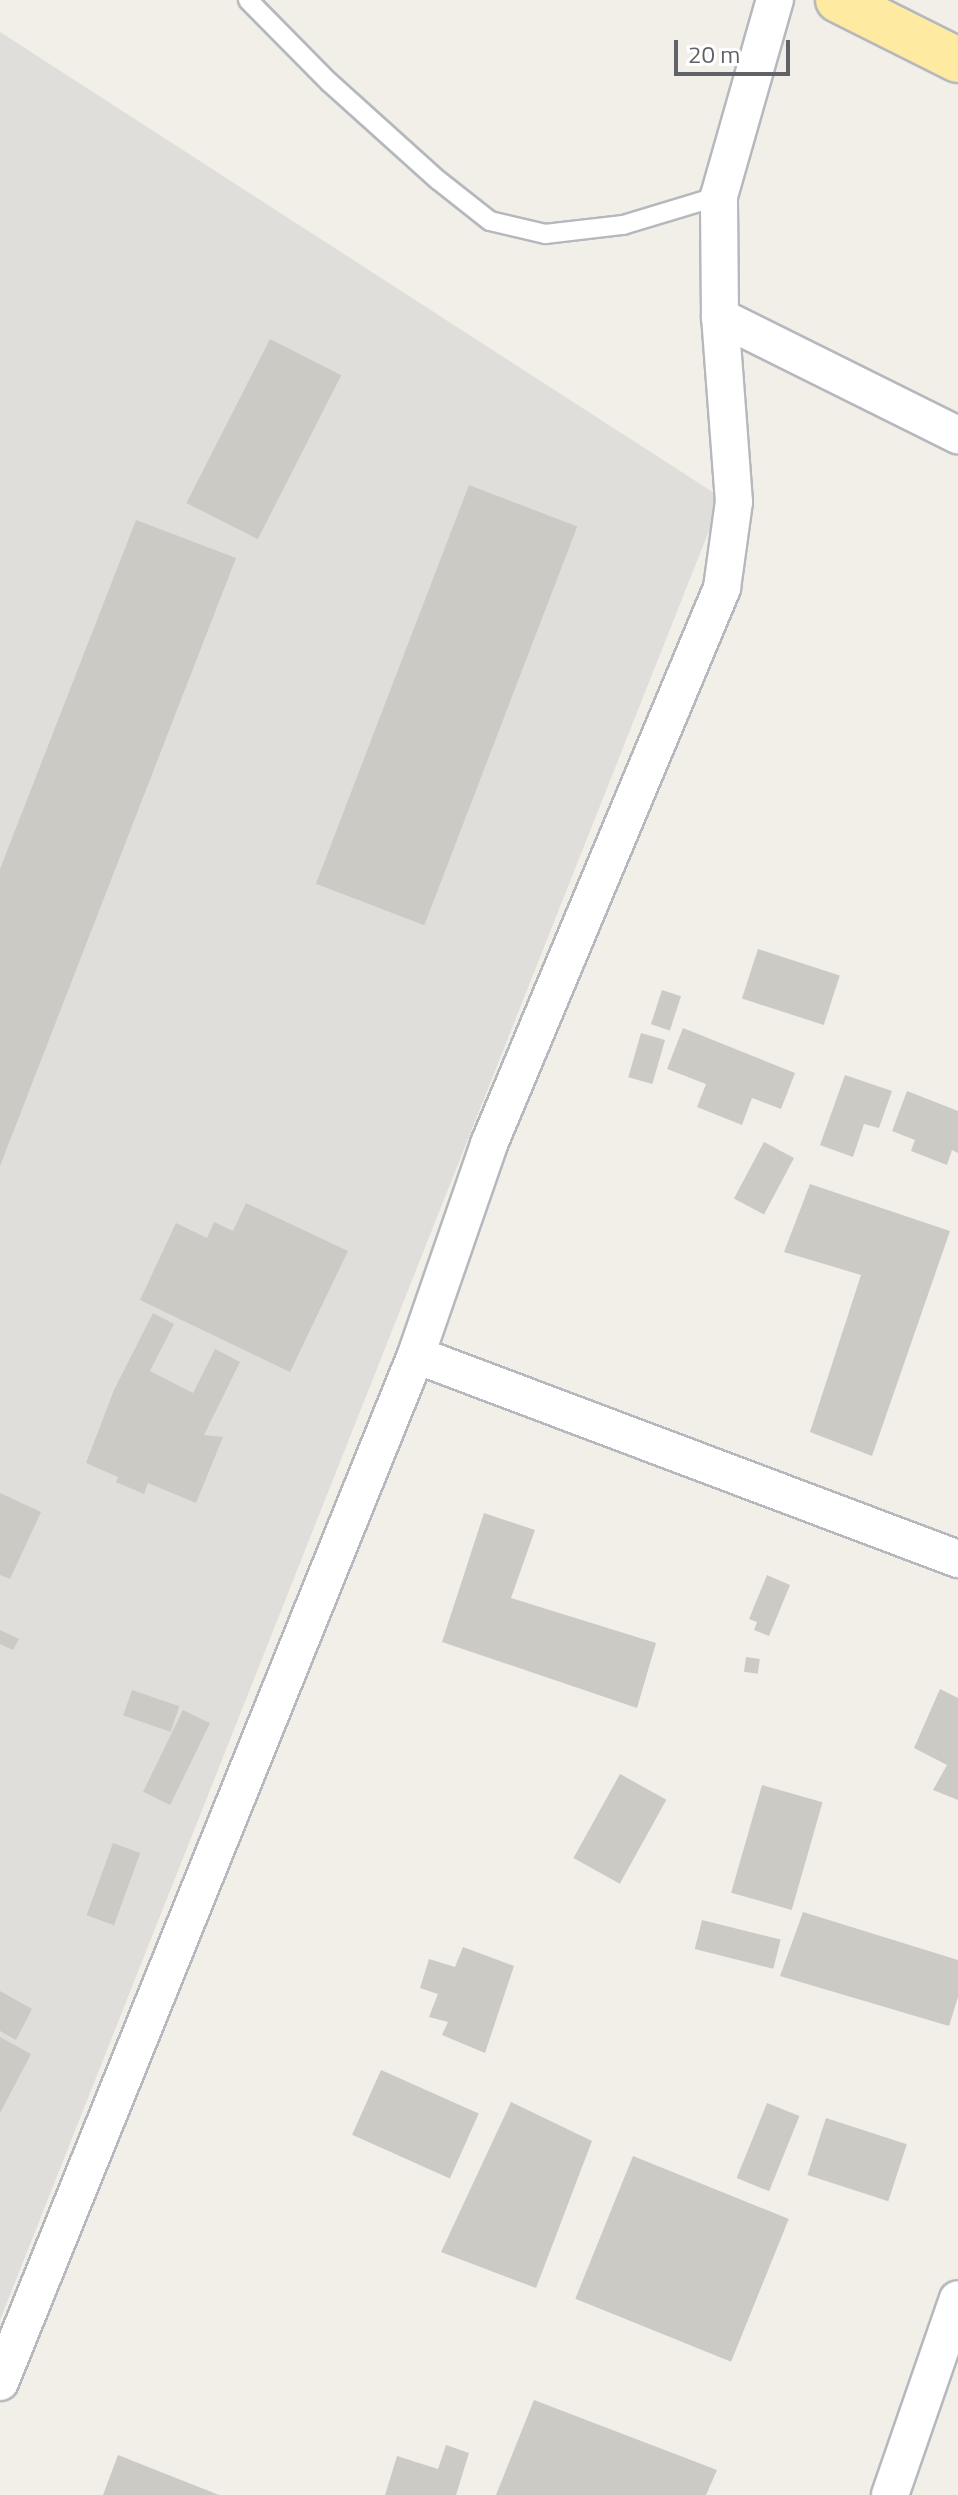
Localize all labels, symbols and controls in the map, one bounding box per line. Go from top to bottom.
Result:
scale bar [678,24,794,74]
text: 20 m [688,36,740,72]

